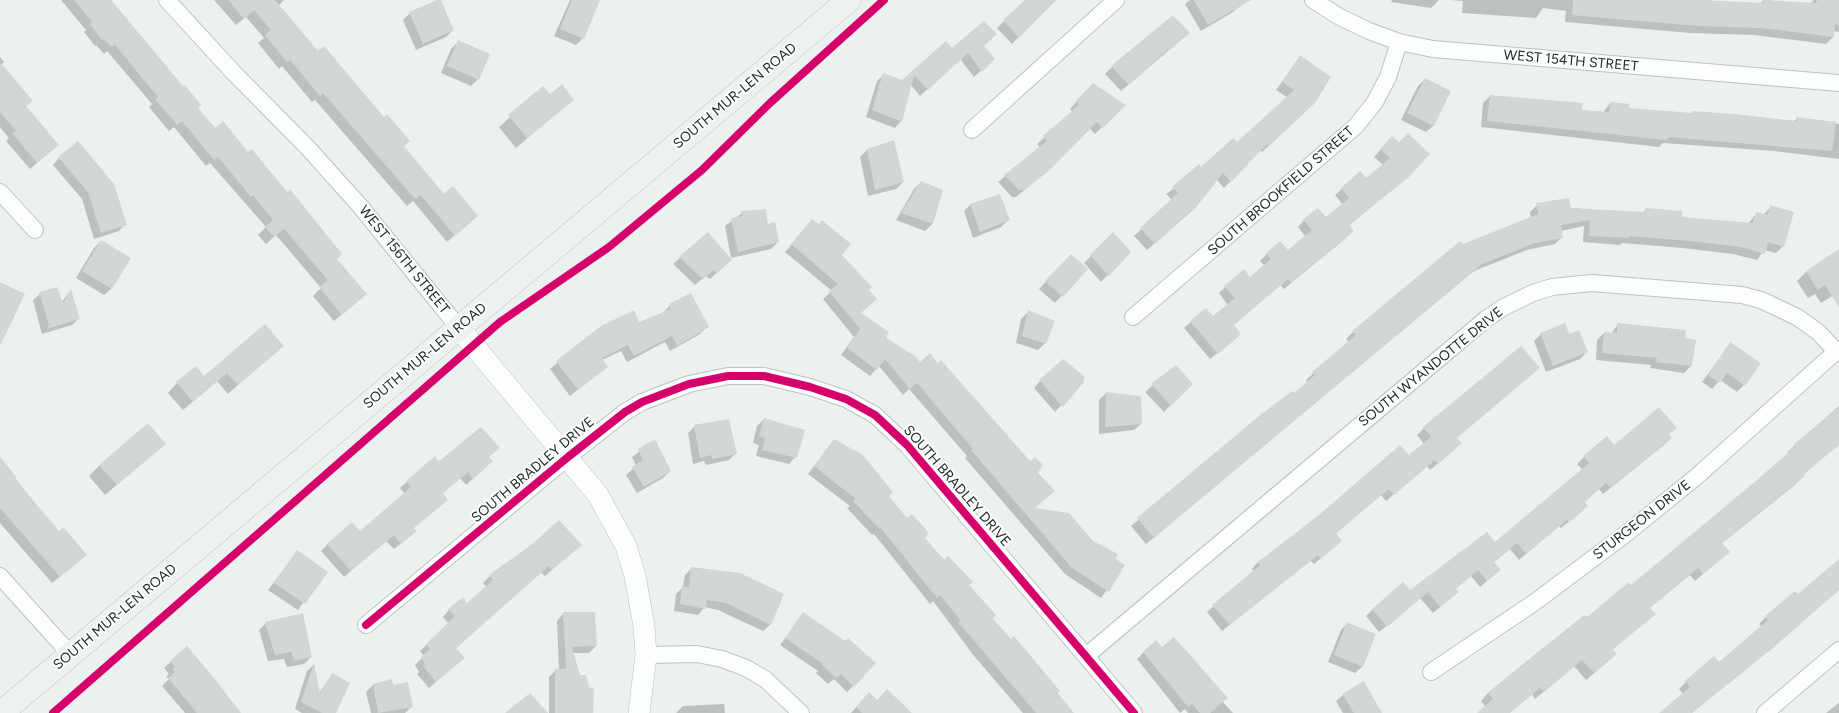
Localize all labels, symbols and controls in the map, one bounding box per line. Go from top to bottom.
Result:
street label: SOUTH MUR-LEN ROAD [670,39,800,153]
street label: WEST 154TH STREET [1503,47,1639,75]
street label: SOUTH BROOKFIELD STREET [1205,123,1357,259]
street label: WEST 156TH STREET [355,203,453,317]
street label: SOUTH MUR-LEN ROAD [360,299,490,413]
street label: SOUTH WYANDOTTE DRIVE [1355,304,1507,430]
street label: SOUTH BRADLEY DRIVE [468,414,598,526]
street label: SOUTH BRADLEY DRIVE [900,422,1014,550]
street label: STURGEON DRIVE [1590,477,1694,563]
street label: SOUTH MUR-LEN ROAD [50,560,180,674]

